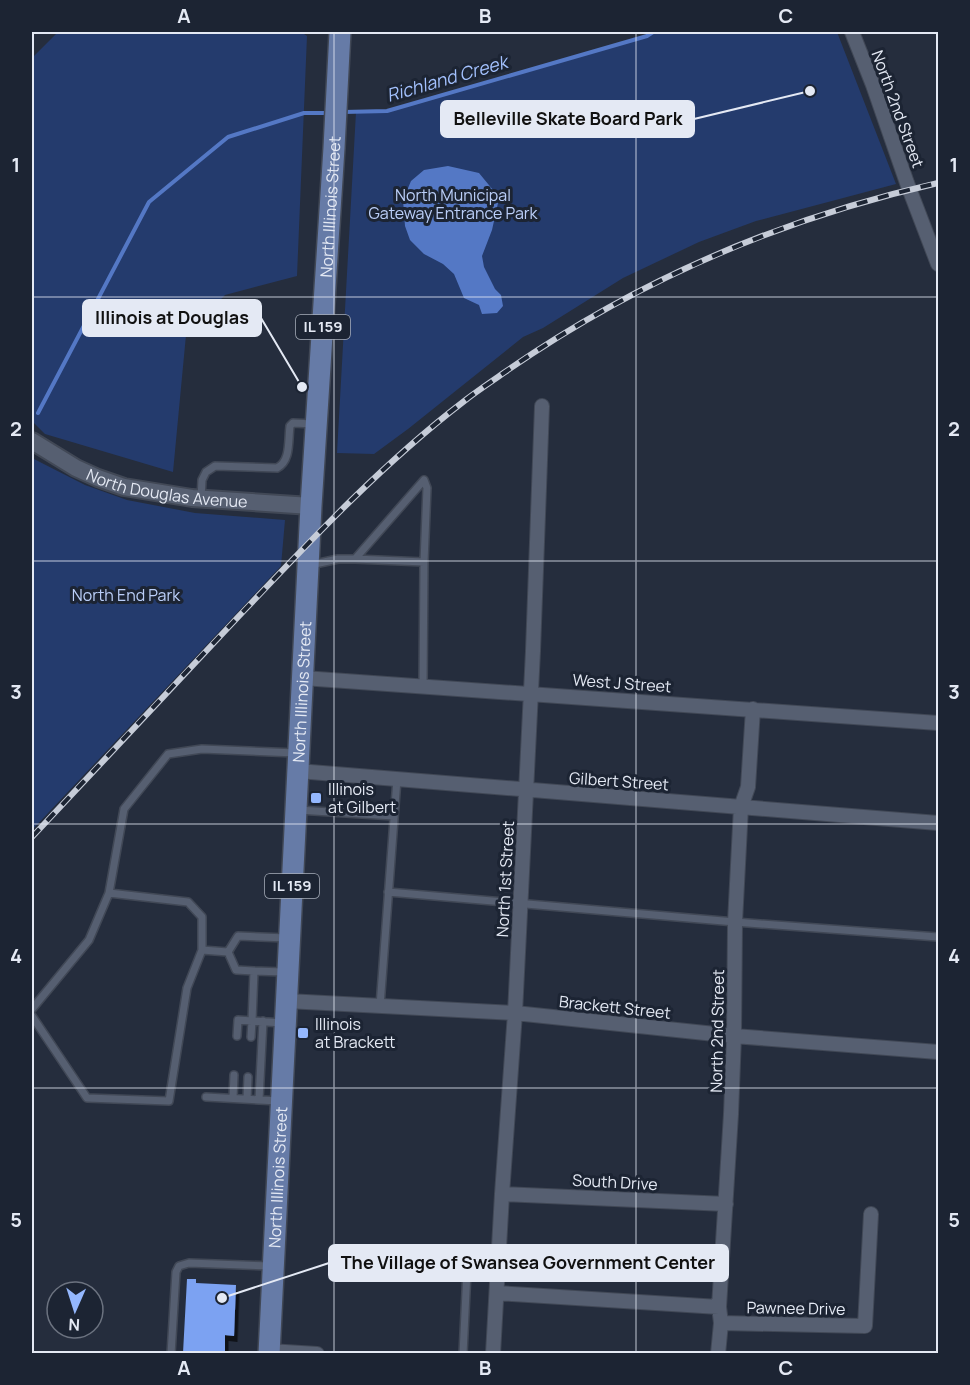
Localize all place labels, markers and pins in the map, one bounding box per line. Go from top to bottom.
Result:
callout: Belleville Skate Board Park [441,101,694,137]
callout: Illinois at Douglas [83,300,261,336]
place label: Illinois at Gilbert [328,778,396,818]
marker: Illinois at Gilbert [309,791,323,805]
place label: Illinois at Brackett [315,1013,396,1053]
marker: Illinois at Brackett [296,1026,310,1040]
callout: The Village of Swansea Government Center [329,1245,728,1281]

